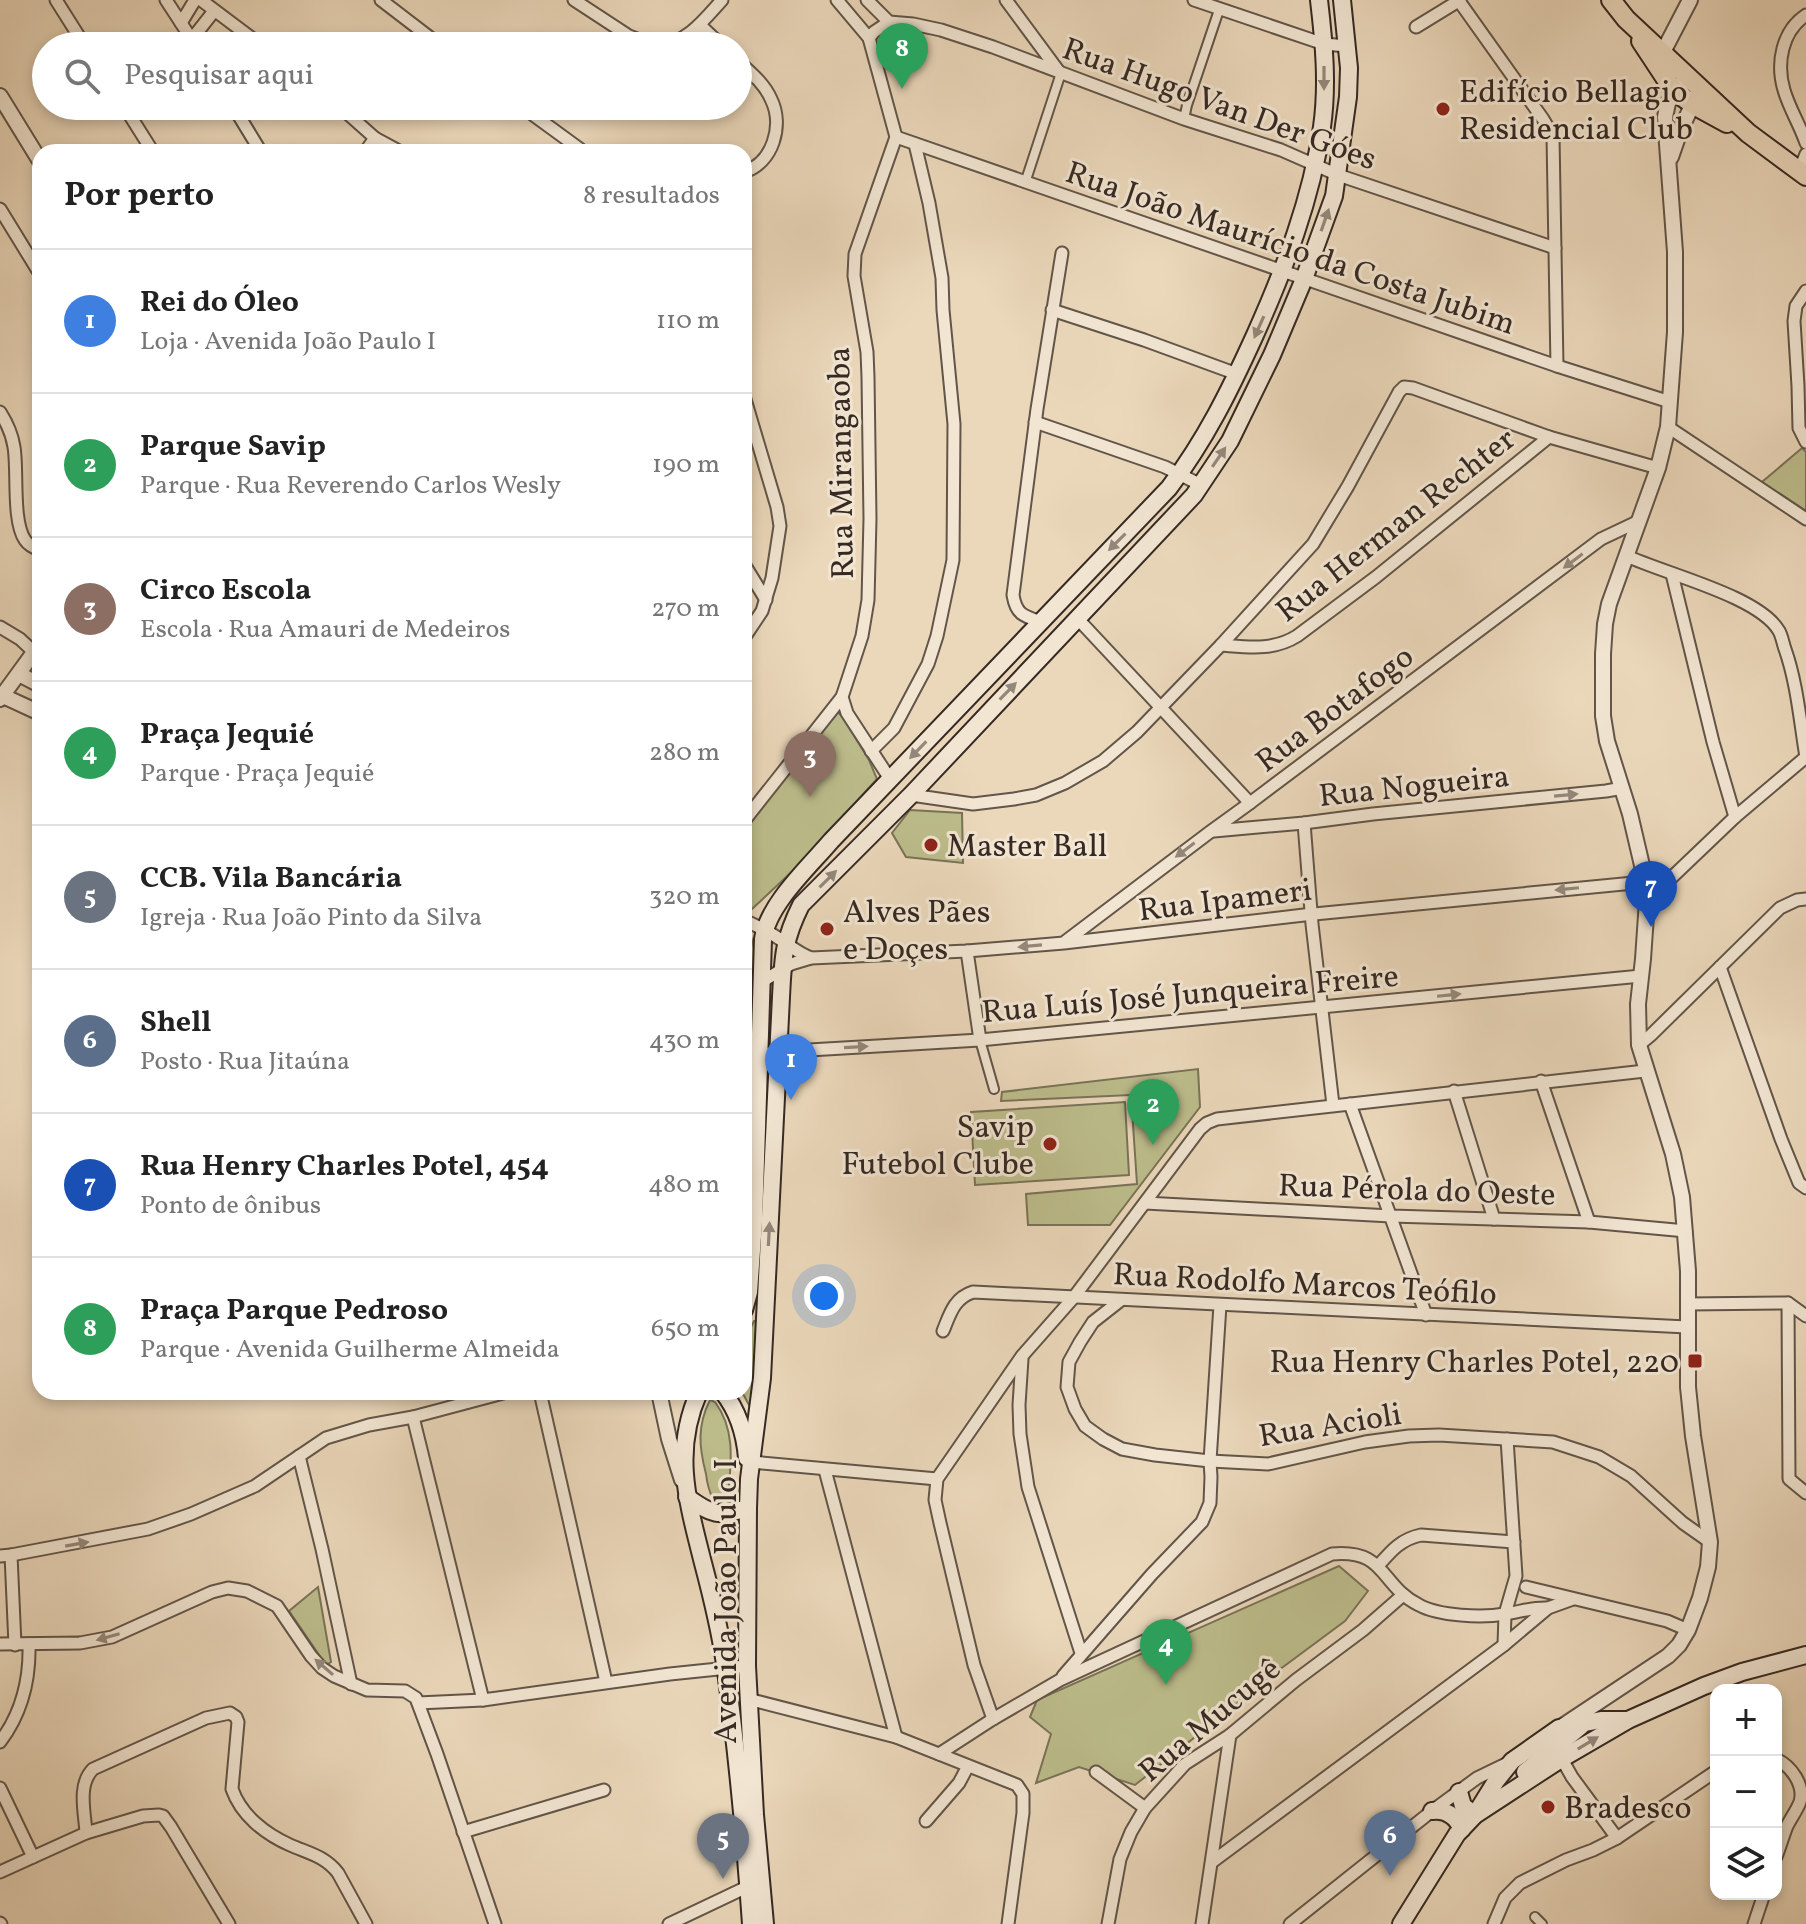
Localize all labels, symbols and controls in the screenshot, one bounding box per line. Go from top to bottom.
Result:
pin: 8 [876,23,928,89]
street label: Rua Hugo Van Der Góes [1056,28,1382,183]
search box [32,32,752,120]
icon: search [60,54,104,98]
text: Pesquisar aqui [124,55,314,97]
one-way arrow [1318,66,1331,91]
place label: Edifício Bellagio Residencial Club [1459,72,1693,153]
marker: Edifício Bellagio Residencial Club [1434,100,1452,118]
street label: Rua João Maurício da Costa Jubim [1059,152,1521,348]
text: Por perto [64,173,214,220]
text: 8 resultados [583,178,720,214]
one-way arrow [1320,208,1332,232]
text: Rei do Óleo [140,282,299,324]
text: 1 [85,303,95,339]
text: 110 m [656,303,720,339]
one-way arrow [1252,315,1265,339]
text: Loja · Avenida João Paulo I [140,324,436,360]
street label: Rua Mirangaoba [819,346,867,580]
street label: Rua Herman Rechter [1268,419,1526,634]
text: Parque Savip [140,426,326,468]
one-way arrow [1212,446,1226,468]
text: 2 [83,447,97,483]
text: 190 m [652,447,720,483]
text: Parque · Rua Reverendo Carlos Wesly [140,468,561,504]
one-way arrow [1108,532,1127,551]
one-way arrow [1562,552,1583,568]
text: Circo Escola [140,570,311,612]
text: 3 [83,591,97,627]
text: 270 m [651,591,720,627]
text: Escola · Rua Amauri de Medeiros [140,612,510,648]
street label: Rua Botafogo [1248,636,1424,784]
one-way arrow [998,682,1016,701]
text: Praça Jequié [140,714,314,756]
pin: 3 [784,731,836,797]
text: 4 [82,735,98,771]
text: 280 m [649,735,720,771]
one-way arrow [909,740,927,759]
text: Parque · Praça Jequié [140,756,374,792]
street label: Rua Nogueira [1317,756,1512,820]
one-way arrow [1554,789,1579,802]
place label: Master Ball [947,826,1107,870]
marker: Master Ball [922,836,940,854]
one-way arrow [1175,842,1195,858]
text: CCB. Vila Bancária [140,858,402,900]
pin: 7 [1625,861,1677,927]
one-way arrow [818,870,837,888]
street label: Rua Ipameri [1136,870,1315,934]
text: 5 [84,879,96,915]
text: 320 m [649,879,720,915]
one-way arrow [1554,883,1579,896]
place label: Alves Pães e Doçes [843,892,990,973]
text: Igreja · Rua João Pinto da Silva [140,900,482,936]
marker: Alves Pães e Doçes [818,920,836,938]
one-way arrow [1017,940,1042,953]
street label: Rua Luís José Junqueira Freire [980,956,1401,1036]
one-way arrow [1437,988,1462,1001]
text: Shell [140,1002,212,1044]
text: 6 [83,1023,97,1059]
text: 430 m [649,1023,720,1059]
pin: 1 [765,1034,817,1100]
one-way arrow [844,1040,869,1053]
text: Posto · Rua Jitaúna [140,1044,350,1080]
pin: 2 [1127,1079,1179,1145]
place label: Savip Futebol Clube [842,1107,1034,1188]
marker: Savip Futebol Clube [1041,1135,1059,1153]
text: Rua Henry Charles Potel, 454 [140,1146,549,1188]
street label: Rua Pérola do Oeste [1278,1165,1556,1219]
text: 7 [84,1167,96,1203]
text: 480 m [648,1167,720,1203]
text: Ponto de ônibus [140,1188,321,1224]
one-way arrow [763,1221,776,1246]
street label: Rua Rodolfo Marcos Teófilo [1112,1254,1498,1318]
your location [804,1276,844,1316]
text: Praça Parque Pedroso [140,1290,448,1332]
text: 8 [83,1311,97,1347]
text: 650 m [651,1311,720,1347]
text: Parque · Avenida Guilherme Almeida [140,1332,560,1368]
place label: Rua Henry Charles Potel, 220 [1269,1342,1679,1386]
marker: Rua Henry Charles Potel, 220 [1686,1352,1704,1370]
street label: Rua Acioli [1256,1394,1405,1460]
street label: Avenida João Paulo I [706,1458,750,1744]
one-way arrow [65,1537,90,1549]
pin: 4 [1140,1619,1192,1685]
one-way arrow [96,1631,121,1643]
street label: Rua Mucugê [1130,1649,1291,1794]
one-way arrow [314,1659,334,1676]
map controls [1710,1684,1782,1900]
button: + [1710,1684,1782,1756]
one-way arrow [1577,1736,1599,1750]
button: − [1710,1756,1782,1828]
place label: Bradesco [1564,1788,1692,1832]
marker: Bradesco [1539,1798,1557,1816]
pin: 6 [1364,1810,1416,1876]
pin: 5 [697,1813,749,1879]
button: layers [1710,1828,1782,1900]

